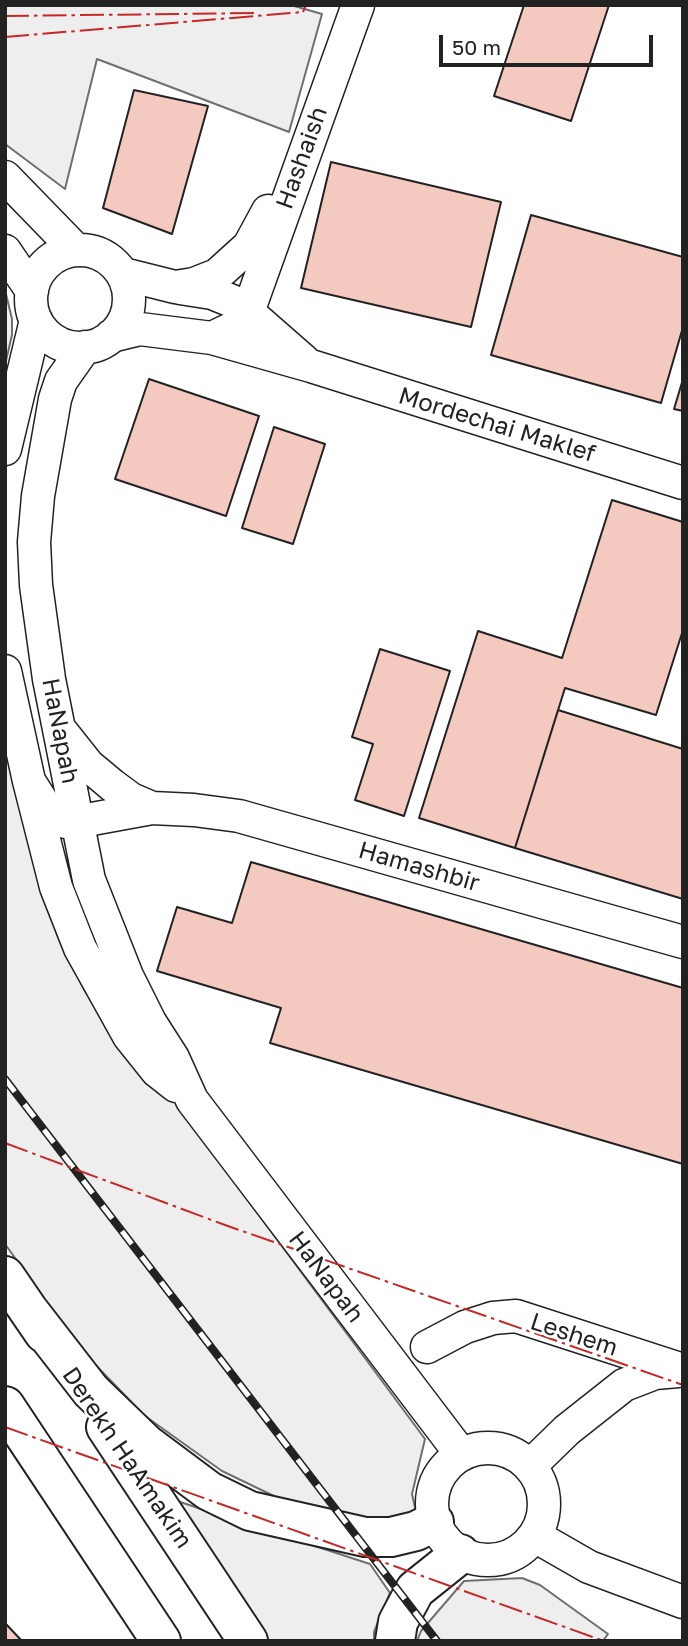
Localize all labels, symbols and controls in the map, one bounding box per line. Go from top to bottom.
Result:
scale bar [443,21,656,65]
text: 50 m [452,34,501,60]
street label: Hashaish [270,103,334,213]
street label: Mordechai Maklef [395,381,599,469]
street label: HaNapah [36,676,84,786]
street label: Hamashbir [355,836,483,898]
street label: HaNapah [282,1226,370,1328]
street label: Leshem [527,1307,621,1363]
street label: Derekh HaAmakim [56,1362,198,1554]

